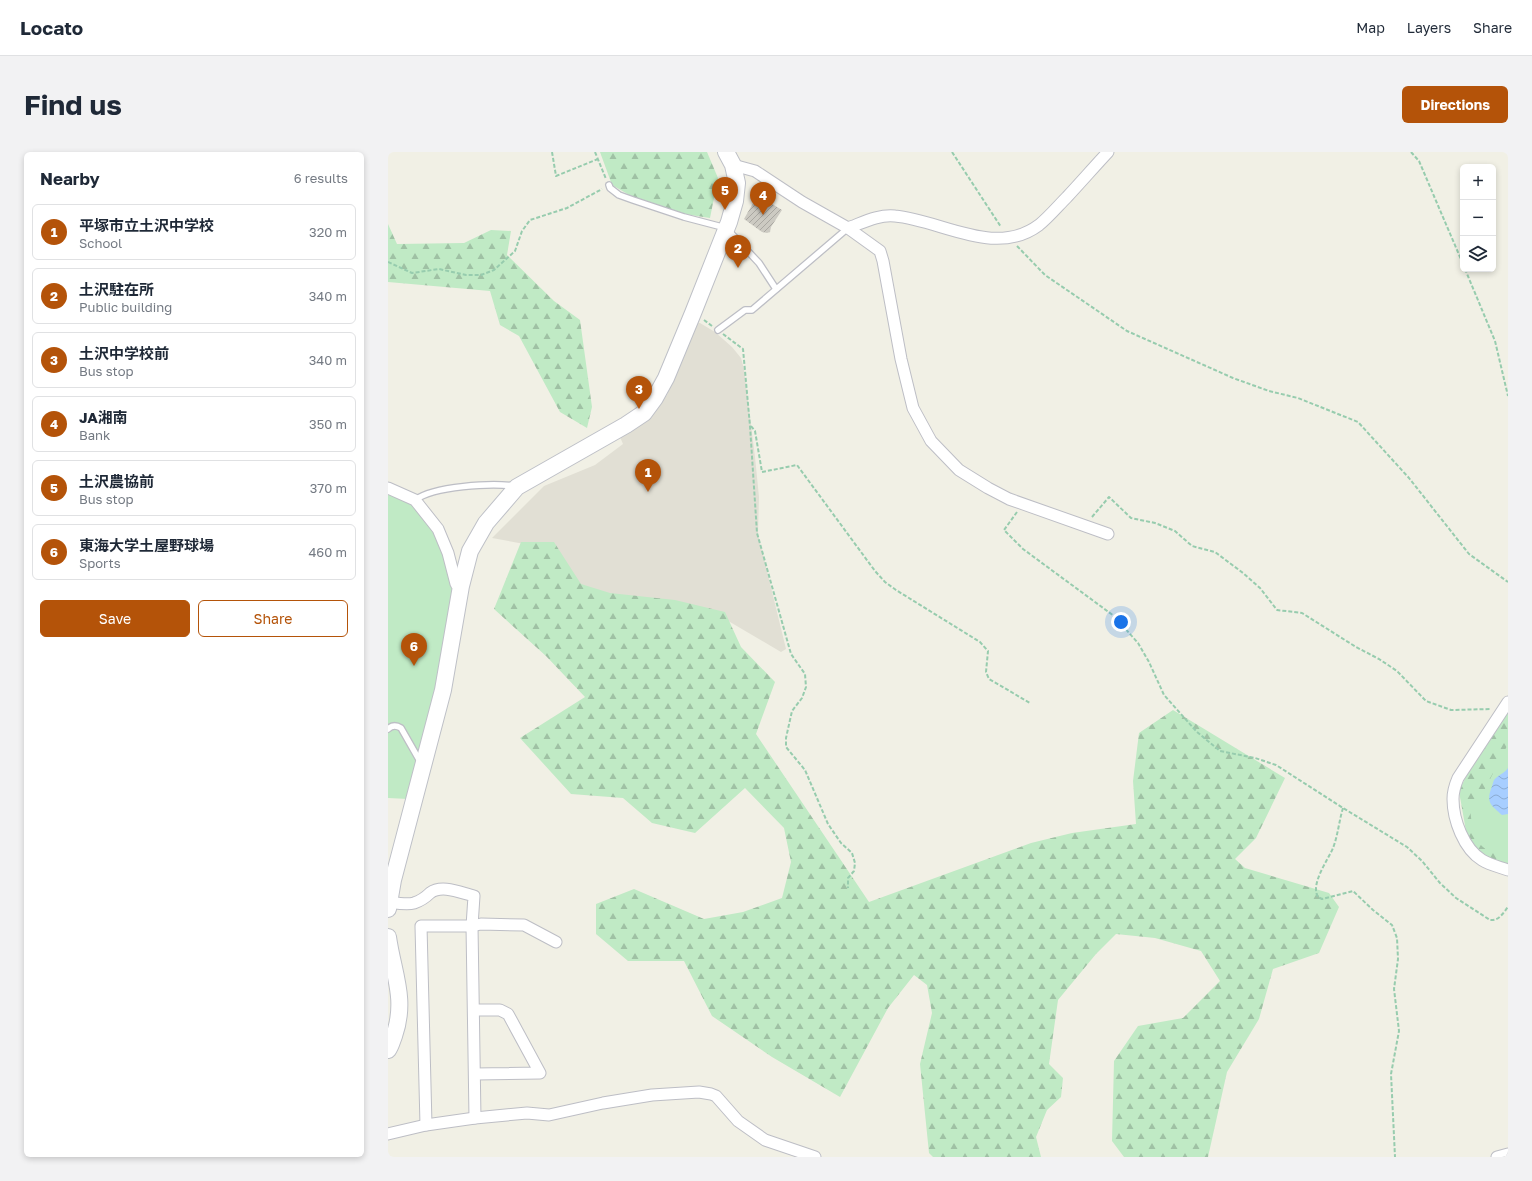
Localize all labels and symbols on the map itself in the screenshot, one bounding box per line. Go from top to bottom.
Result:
pin: 5 [712,177,738,210]
pin: 4 [750,182,776,215]
pin: 2 [725,235,751,268]
pin: 3 [626,376,652,409]
pin: 1 [635,459,661,492]
your location [1111,612,1131,632]
pin: 6 [401,633,427,666]

